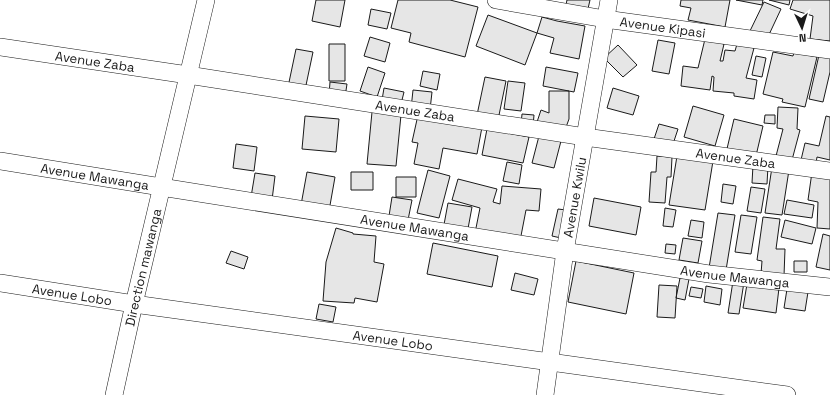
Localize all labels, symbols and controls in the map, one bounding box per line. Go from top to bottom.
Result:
north arrow [782,8,822,48]
street label: Avenue Kipasi [619,13,707,41]
text: N [799,31,807,45]
street label: Avenue Zaba [54,47,136,76]
street label: Avenue Zaba [374,96,457,125]
street label: Avenue Zaba [695,144,777,172]
street label: Avenue Kwilu [559,155,590,239]
street label: Avenue Mawanga [39,159,151,194]
street label: Direction mawanga [121,206,165,328]
street label: Avenue Mawanga [359,210,471,244]
street label: Avenue Mawanga [679,261,791,291]
street label: Avenue Lobo [31,280,113,309]
street label: Avenue Lobo [352,326,434,354]

